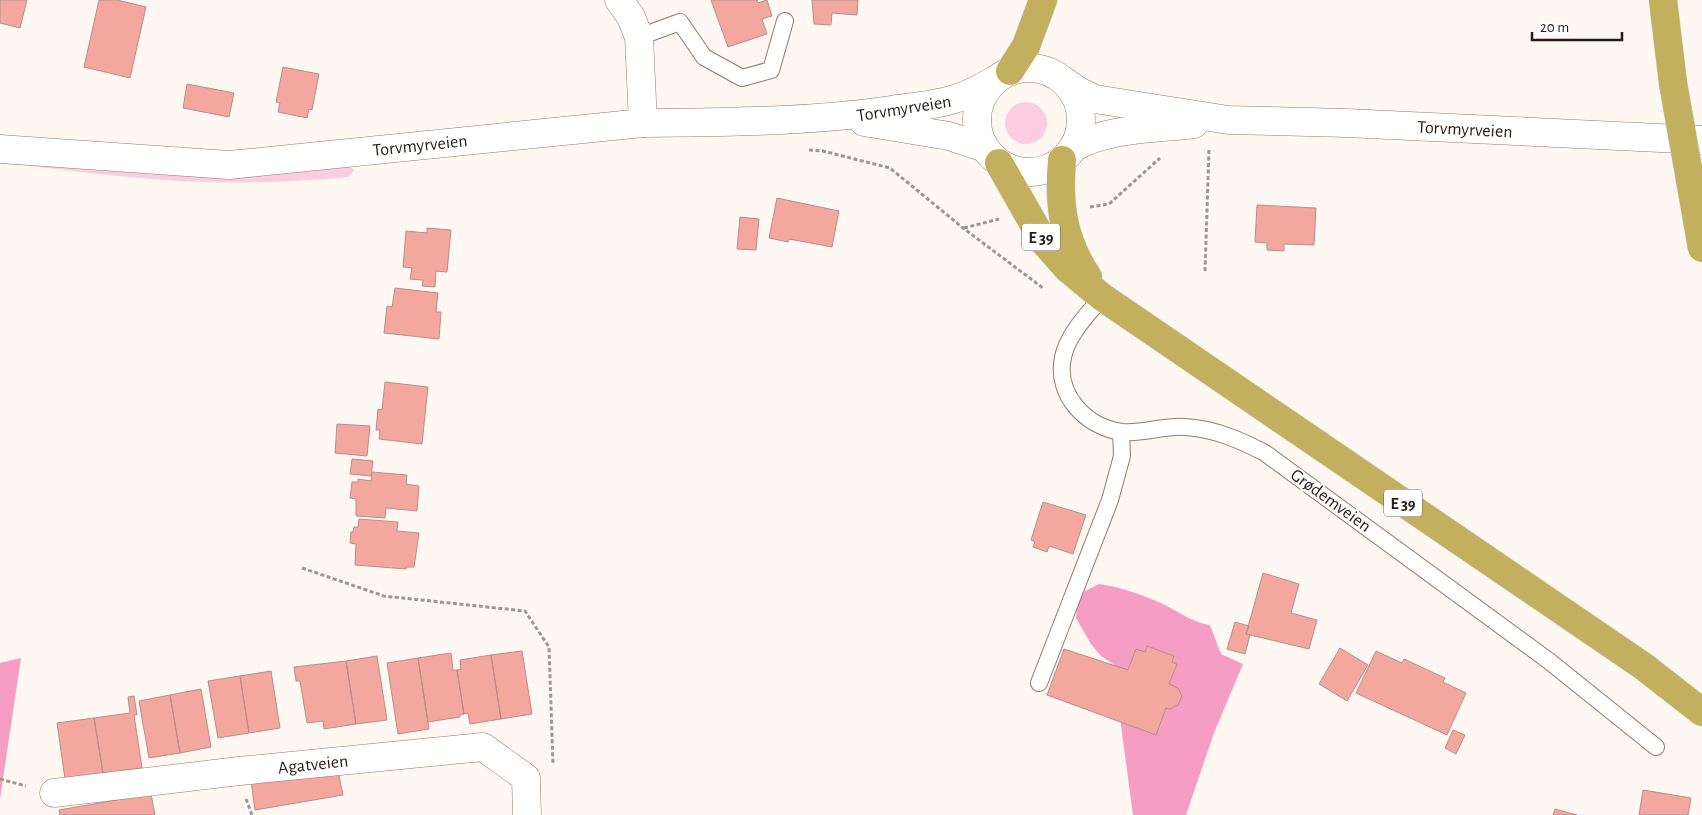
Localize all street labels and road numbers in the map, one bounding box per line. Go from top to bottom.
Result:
street label: Torvmyrveien [856,93,953,125]
street label: Torvmyrveien [1417,119,1513,141]
street label: Torvmyrveien [372,132,468,160]
road number: E 39 [1022,223,1060,250]
street label: Grødemveien [1287,466,1374,536]
road number: E 39 [1384,489,1422,516]
street label: Agatveien [277,752,349,778]

